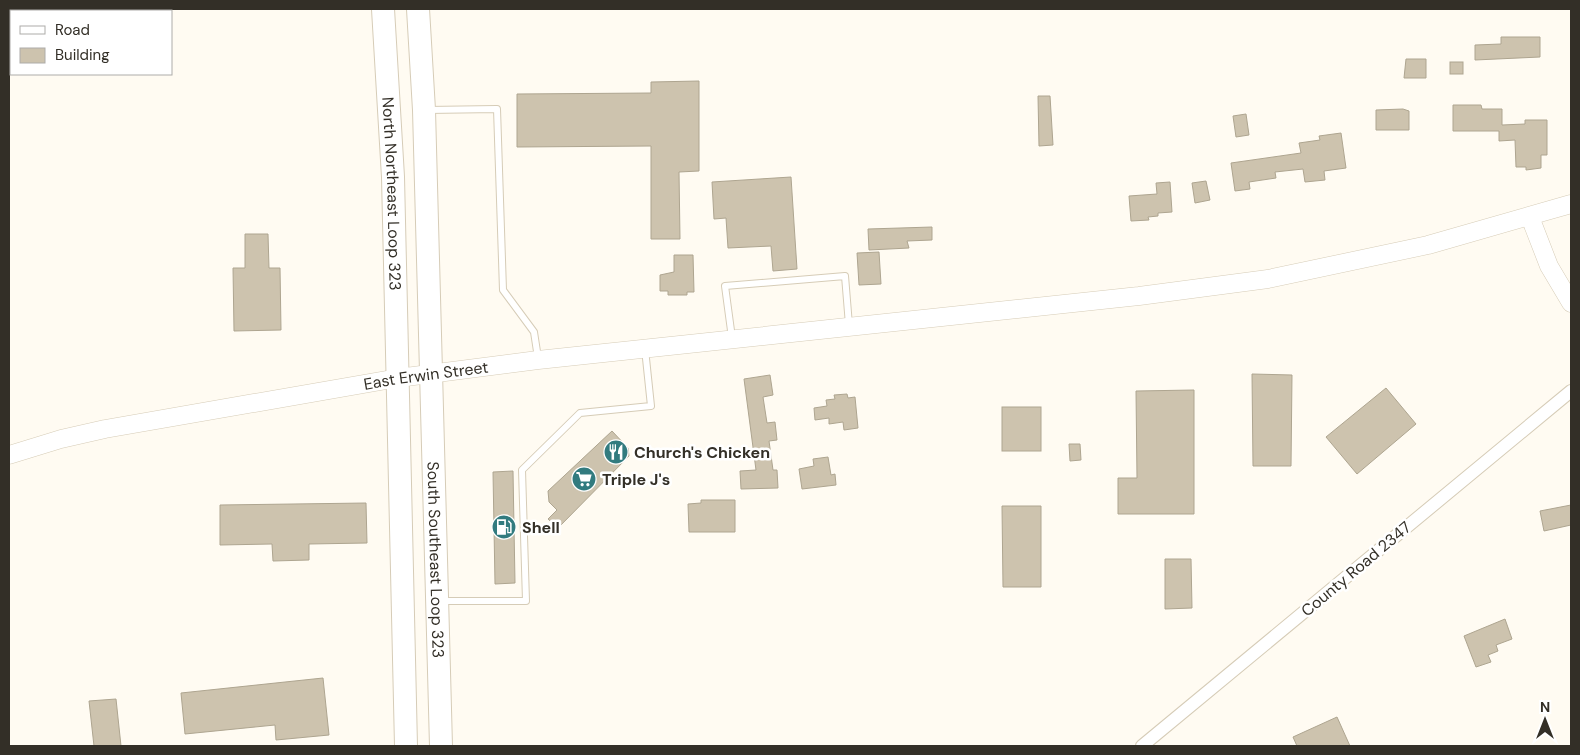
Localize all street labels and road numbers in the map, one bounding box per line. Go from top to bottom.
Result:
street label: North Northeast Loop 323 [378,96,406,291]
street label: East Erwin Street [362,356,490,394]
street label: South Southeast Loop 323 [423,461,449,658]
street label: County Road 2347 [1297,517,1415,621]

